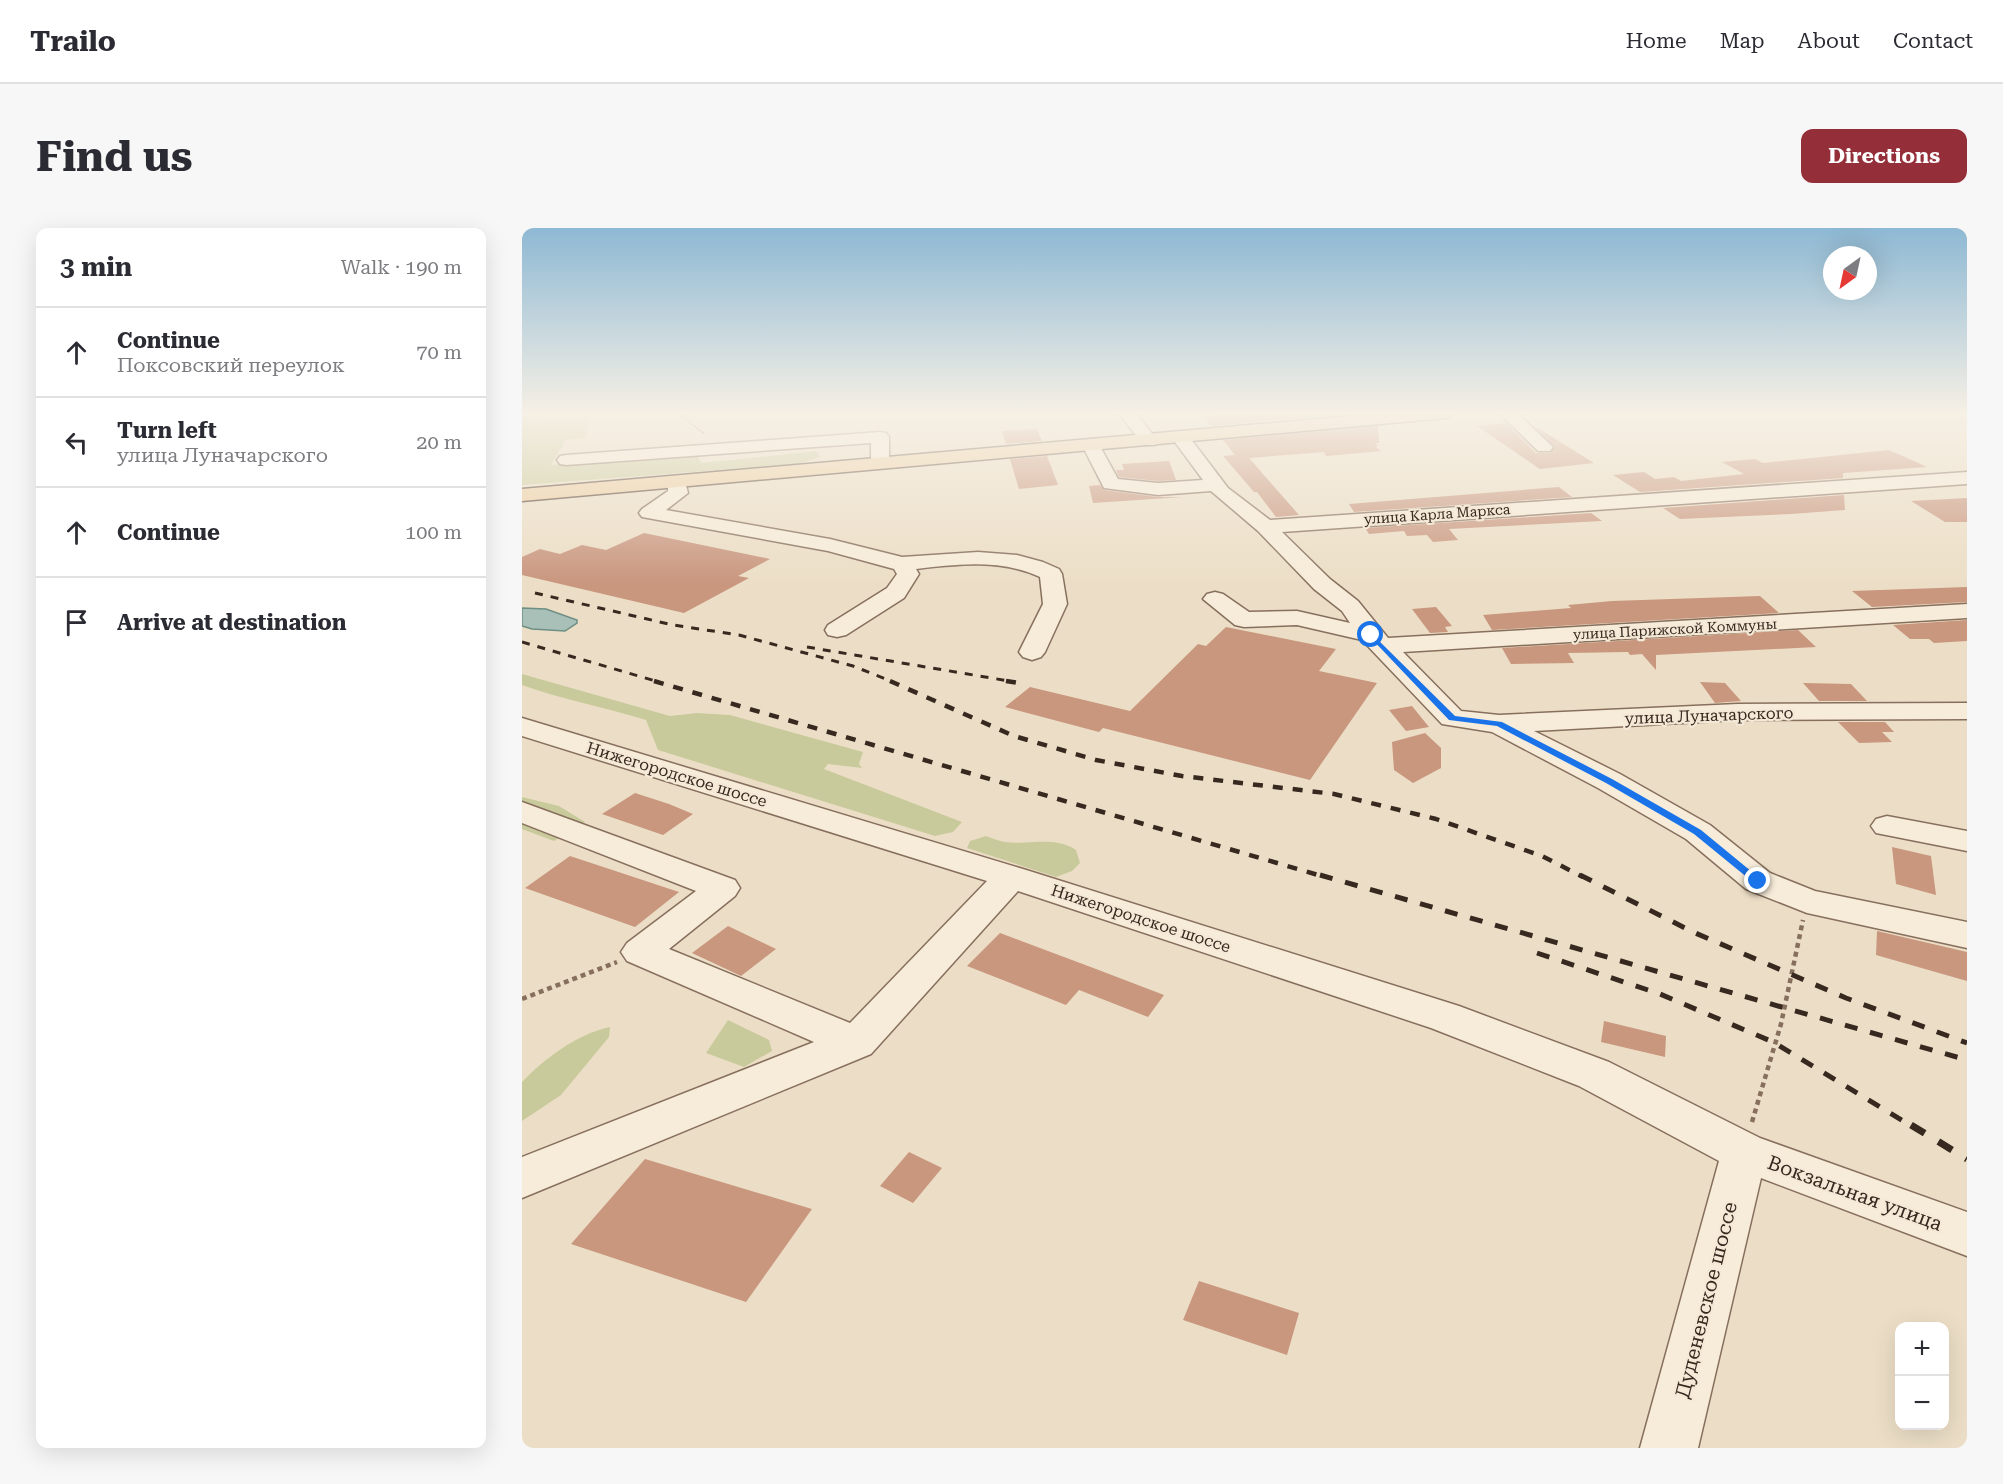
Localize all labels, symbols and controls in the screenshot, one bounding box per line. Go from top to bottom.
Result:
text: Trailo [30,25,116,58]
text: Home [1626,29,1687,53]
text: Map [1720,29,1765,53]
text: About [1798,29,1860,53]
text: Contact [1893,29,1973,53]
button: Directions [1801,129,1967,183]
text: Find us [36,132,193,181]
north arrow [1823,246,1877,300]
text: 3 min [60,252,132,282]
text: Walk · 190 m [341,255,462,279]
text: Continue [117,328,220,353]
icon: ahead [60,336,93,369]
text: 70 m [416,340,462,364]
text: Поксовский переулок [117,353,345,377]
text: Turn left [117,418,217,443]
icon: left [60,426,93,459]
text: 20 m [416,430,462,454]
text: улица Луначарского [117,443,328,467]
street label: улица Карла Маркса [1363,501,1511,527]
icon: ahead [60,516,93,549]
text: Continue [117,520,220,545]
text: 100 m [405,520,462,544]
icon: arrive [60,606,93,639]
text: Arrive at destination [117,610,346,635]
street label: улица Парижской Коммуны [1573,616,1777,642]
route start [1357,621,1383,647]
street label: улица Луначарского [1624,703,1794,728]
street label: Нижегородское шоссе [584,738,769,811]
route end [1744,867,1770,893]
street label: Нижегородское шоссе [1049,880,1233,957]
street label: Вокзальная улица [1764,1150,1946,1236]
street label: Дуденевское шоссе [1670,1199,1742,1401]
map controls [1895,1322,1949,1430]
button: + [1895,1322,1949,1376]
button: − [1895,1376,1949,1430]

